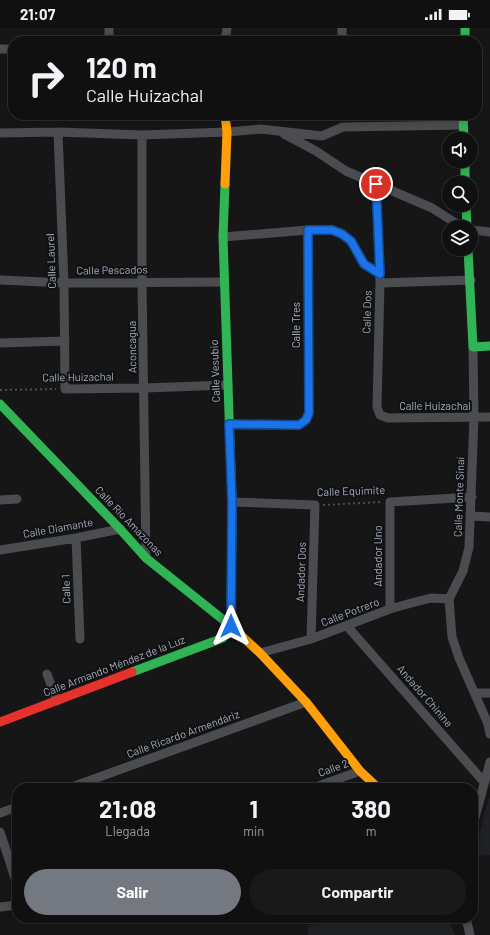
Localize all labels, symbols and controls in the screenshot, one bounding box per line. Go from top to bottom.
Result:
text: 21:07 [20,5,55,23]
text: 120 m [86,50,157,84]
icon: right [20,52,72,104]
text: Calle Huizachal [86,84,203,106]
map controls [442,132,478,256]
button: sound [442,132,478,168]
pin [359,167,393,201]
icon: arrive [365,173,387,195]
button: search [442,176,478,212]
button: layers [442,220,478,256]
street label: Calle Laurel [43,233,58,289]
street label: Calle Pescados [76,262,148,277]
street label: Calle Dos [359,290,374,334]
street label: Calle Tres [289,302,302,348]
street label: Aconcagua [125,320,138,374]
street label: Calle Vesubio [207,339,222,403]
street label: Calle Huizachal [42,369,114,384]
street label: Calle Huizachal [399,399,471,412]
street label: Calle Monte Sinaí [451,456,466,537]
street label: Calle Río Amazonas [93,483,166,558]
street label: Calle Equimite [317,483,386,498]
street label: Calle Diamante [22,515,94,540]
street label: Andador Uno [371,525,384,587]
street label: Andador Dos [293,542,308,602]
street label: Calle 1 [58,574,73,604]
street label: Calle Potrero [319,594,381,629]
position arrow [210,605,252,647]
street label: Calle Armando Méndez de la Luz [41,632,187,699]
street label: Andador Chinine [395,662,456,730]
street label: Calle Ricardo Armendáriz [125,707,241,760]
street label: Calle 2 [316,756,350,779]
text: 21:08 [99,794,156,823]
text: 1 [250,794,258,823]
text: 380 [351,794,391,823]
text: Llegada [105,823,150,839]
text: min [243,823,264,839]
text: m [366,823,377,839]
button: Salir [24,869,241,915]
button: Compartir [249,869,466,915]

